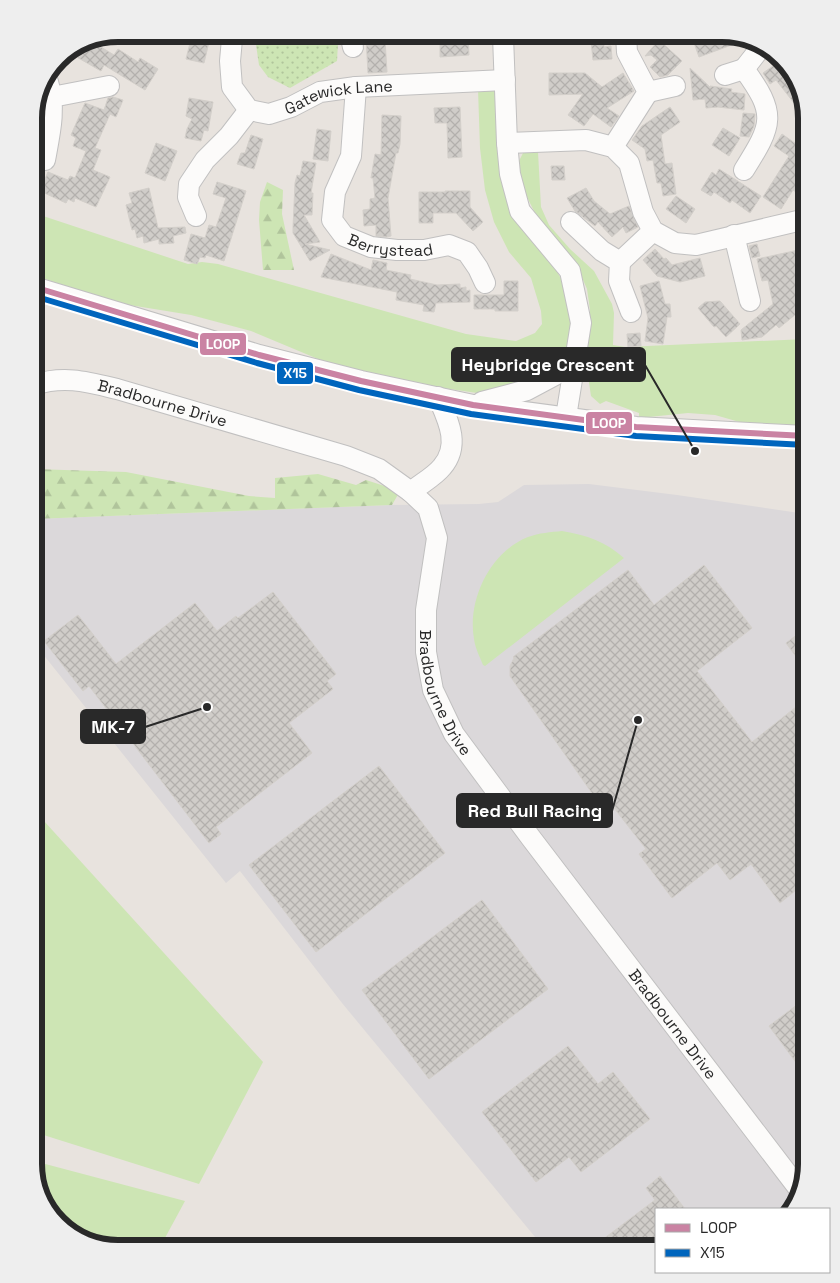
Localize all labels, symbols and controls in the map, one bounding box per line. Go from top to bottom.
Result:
street label: Gatewick Lane [282,75,393,119]
street label: Berrystead [345,228,435,261]
line badge: LOOP [199,332,247,356]
text: LOOP [206,335,241,353]
callout: Heybridge Crescent [452,348,645,381]
text: Heybridge Crescent [462,353,634,376]
line badge: X15 [276,361,314,385]
text: X15 [283,364,307,382]
street label: Bradbourne Drive [96,374,230,431]
line badge: LOOP [585,411,633,435]
text: LOOP [592,414,627,432]
street label: Bradbourne Drive [416,630,477,760]
callout: MK-7 [81,710,145,743]
text: MK-7 [91,715,135,738]
callout: Red Bull Racing [457,794,612,827]
text: Red Bull Racing [468,799,602,822]
street label: Bradbourne Drive [624,964,722,1083]
legend [655,1208,830,1273]
text: LOOP [700,1218,737,1237]
text: X15 [700,1243,725,1262]

